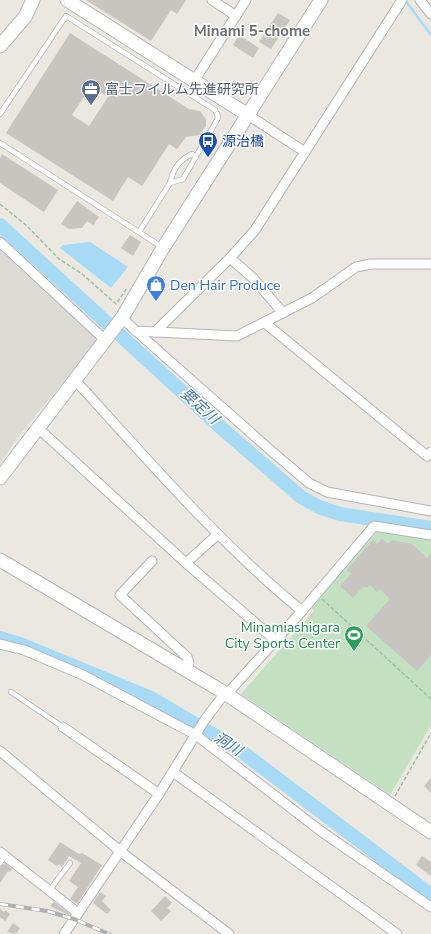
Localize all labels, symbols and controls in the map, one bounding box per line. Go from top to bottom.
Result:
district label: Minami 5-chome [194,21,310,41]
office icon: 富士フイルム先進研究所 [80,78,102,106]
place label: 富士フイルム先進研究所 [105,80,259,99]
bus stop icon: 源治橋 [197,130,219,158]
place label: 源治橋 [222,132,264,151]
shop icon: Den Hair Produce [145,274,167,302]
place label: Den Hair Produce [170,276,281,295]
water label: 要定川 [177,384,225,430]
place label: Minamiashigara City Sports Center [225,618,340,653]
sports icon: Minamiashigara City Sports Center [343,624,365,652]
water label: 洞川 [210,727,248,762]

